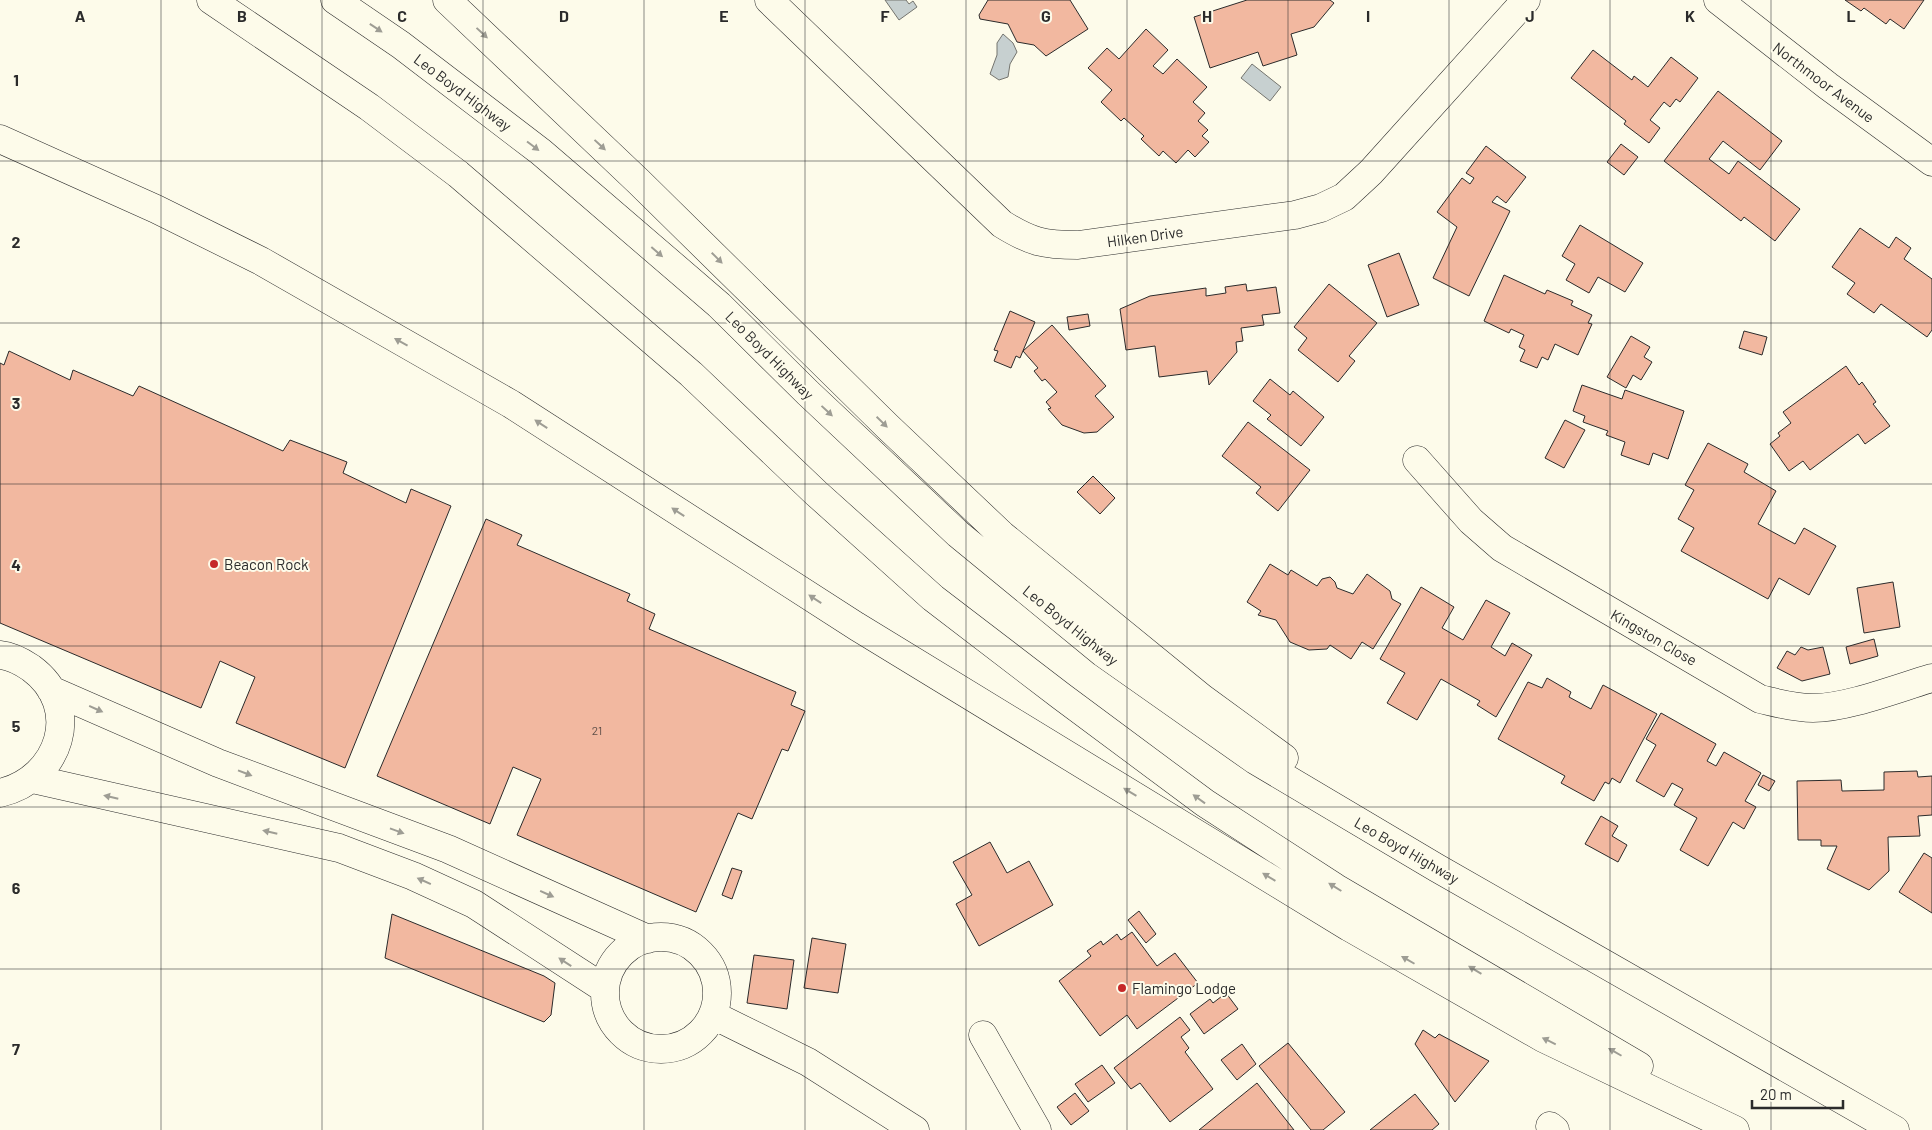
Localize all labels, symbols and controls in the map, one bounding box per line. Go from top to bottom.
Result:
text: A [75,6,86,25]
text: B [237,6,247,25]
text: C [397,6,407,25]
text: D [559,6,569,25]
text: E [719,6,729,25]
text: F [881,6,890,25]
text: G [1041,6,1051,25]
text: H [1202,6,1212,25]
text: I [1366,6,1370,25]
text: J [1525,6,1535,25]
text: K [1685,6,1695,25]
text: L [1846,6,1856,25]
one-way arrow [369,23,382,33]
one-way arrow [476,27,488,39]
street label: Northmoor Avenue [1770,38,1878,126]
street label: Leo Boyd Highway [411,49,515,135]
text: 1 [13,70,19,89]
one-way arrow [594,139,606,151]
one-way arrow [527,141,540,152]
street label: Hilken Drive [1106,222,1184,250]
text: 2 [12,232,21,251]
one-way arrow [651,246,664,257]
one-way arrow [710,252,722,264]
street label: Leo Boyd Highway [722,307,818,403]
one-way arrow [394,338,407,347]
text: 3 [12,393,20,412]
one-way arrow [820,405,832,417]
one-way arrow [876,415,888,427]
one-way arrow [535,419,548,428]
one-way arrow [671,507,685,516]
text: 4 [11,555,21,574]
place label: Beacon Rock [224,555,309,573]
marker: Beacon Rock [208,558,220,570]
street label: Leo Boyd Highway [1020,581,1122,669]
one-way arrow [808,595,821,604]
street label: Kingston Close [1608,605,1700,669]
one-way arrow [89,706,103,714]
text: 5 [12,716,21,735]
house number: 21 [592,723,602,737]
one-way arrow [238,770,253,777]
one-way arrow [1123,788,1136,797]
one-way arrow [104,793,119,801]
one-way arrow [1193,793,1206,804]
street label: Leo Boyd Highway [1352,813,1462,887]
one-way arrow [261,828,277,836]
one-way arrow [390,828,405,835]
one-way arrow [1262,873,1275,882]
one-way arrow [417,877,431,885]
text: 6 [12,878,21,897]
one-way arrow [1329,882,1342,892]
one-way arrow [540,890,554,898]
one-way arrow [1402,956,1415,965]
one-way arrow [558,957,571,967]
one-way arrow [1468,966,1482,974]
place label: Flamingo Lodge [1132,979,1236,997]
marker: Flamingo Lodge [1116,982,1128,994]
one-way arrow [1542,1037,1556,1045]
text: 7 [12,1039,20,1058]
one-way arrow [1609,1048,1622,1057]
scale bar [1752,1078,1843,1110]
text: 20 m [1760,1085,1792,1103]

